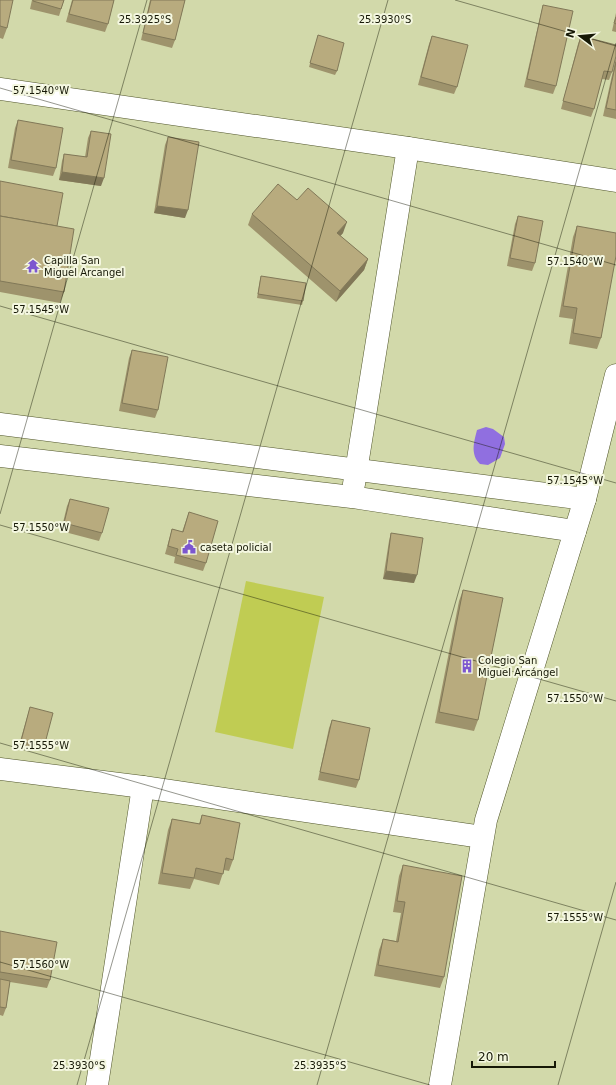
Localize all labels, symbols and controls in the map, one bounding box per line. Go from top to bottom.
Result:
text: 25.3925°S [119,14,171,25]
text: 25.3930°S [359,14,411,25]
north arrow [560,16,600,56]
text: N [563,27,578,40]
text: 57.1540°W [13,85,69,96]
place label: Capilla San Miguel Arcangel [44,255,124,278]
text: 57.1540°W [547,256,603,267]
temple icon: Capilla San Miguel Arcangel [25,258,41,274]
text: 57.1545°W [13,304,69,315]
text: 57.1545°W [547,475,603,486]
text: 57.1550°W [13,522,69,533]
public building icon: caseta policial [181,539,197,555]
place label: caseta policial [200,542,271,553]
place label: Colegio San Miguel Arcángel [478,655,558,678]
building icon: Colegio San Miguel Arcángel [459,658,475,674]
text: 57.1550°W [547,693,603,704]
text: 57.1555°W [13,740,69,751]
text: 57.1555°W [547,912,603,923]
text: 57.1560°W [13,959,69,970]
scale bar [472,1043,555,1069]
text: 20 m [478,1050,509,1064]
text: 25.3930°S [53,1060,105,1071]
text: 25.3935°S [294,1060,346,1071]

